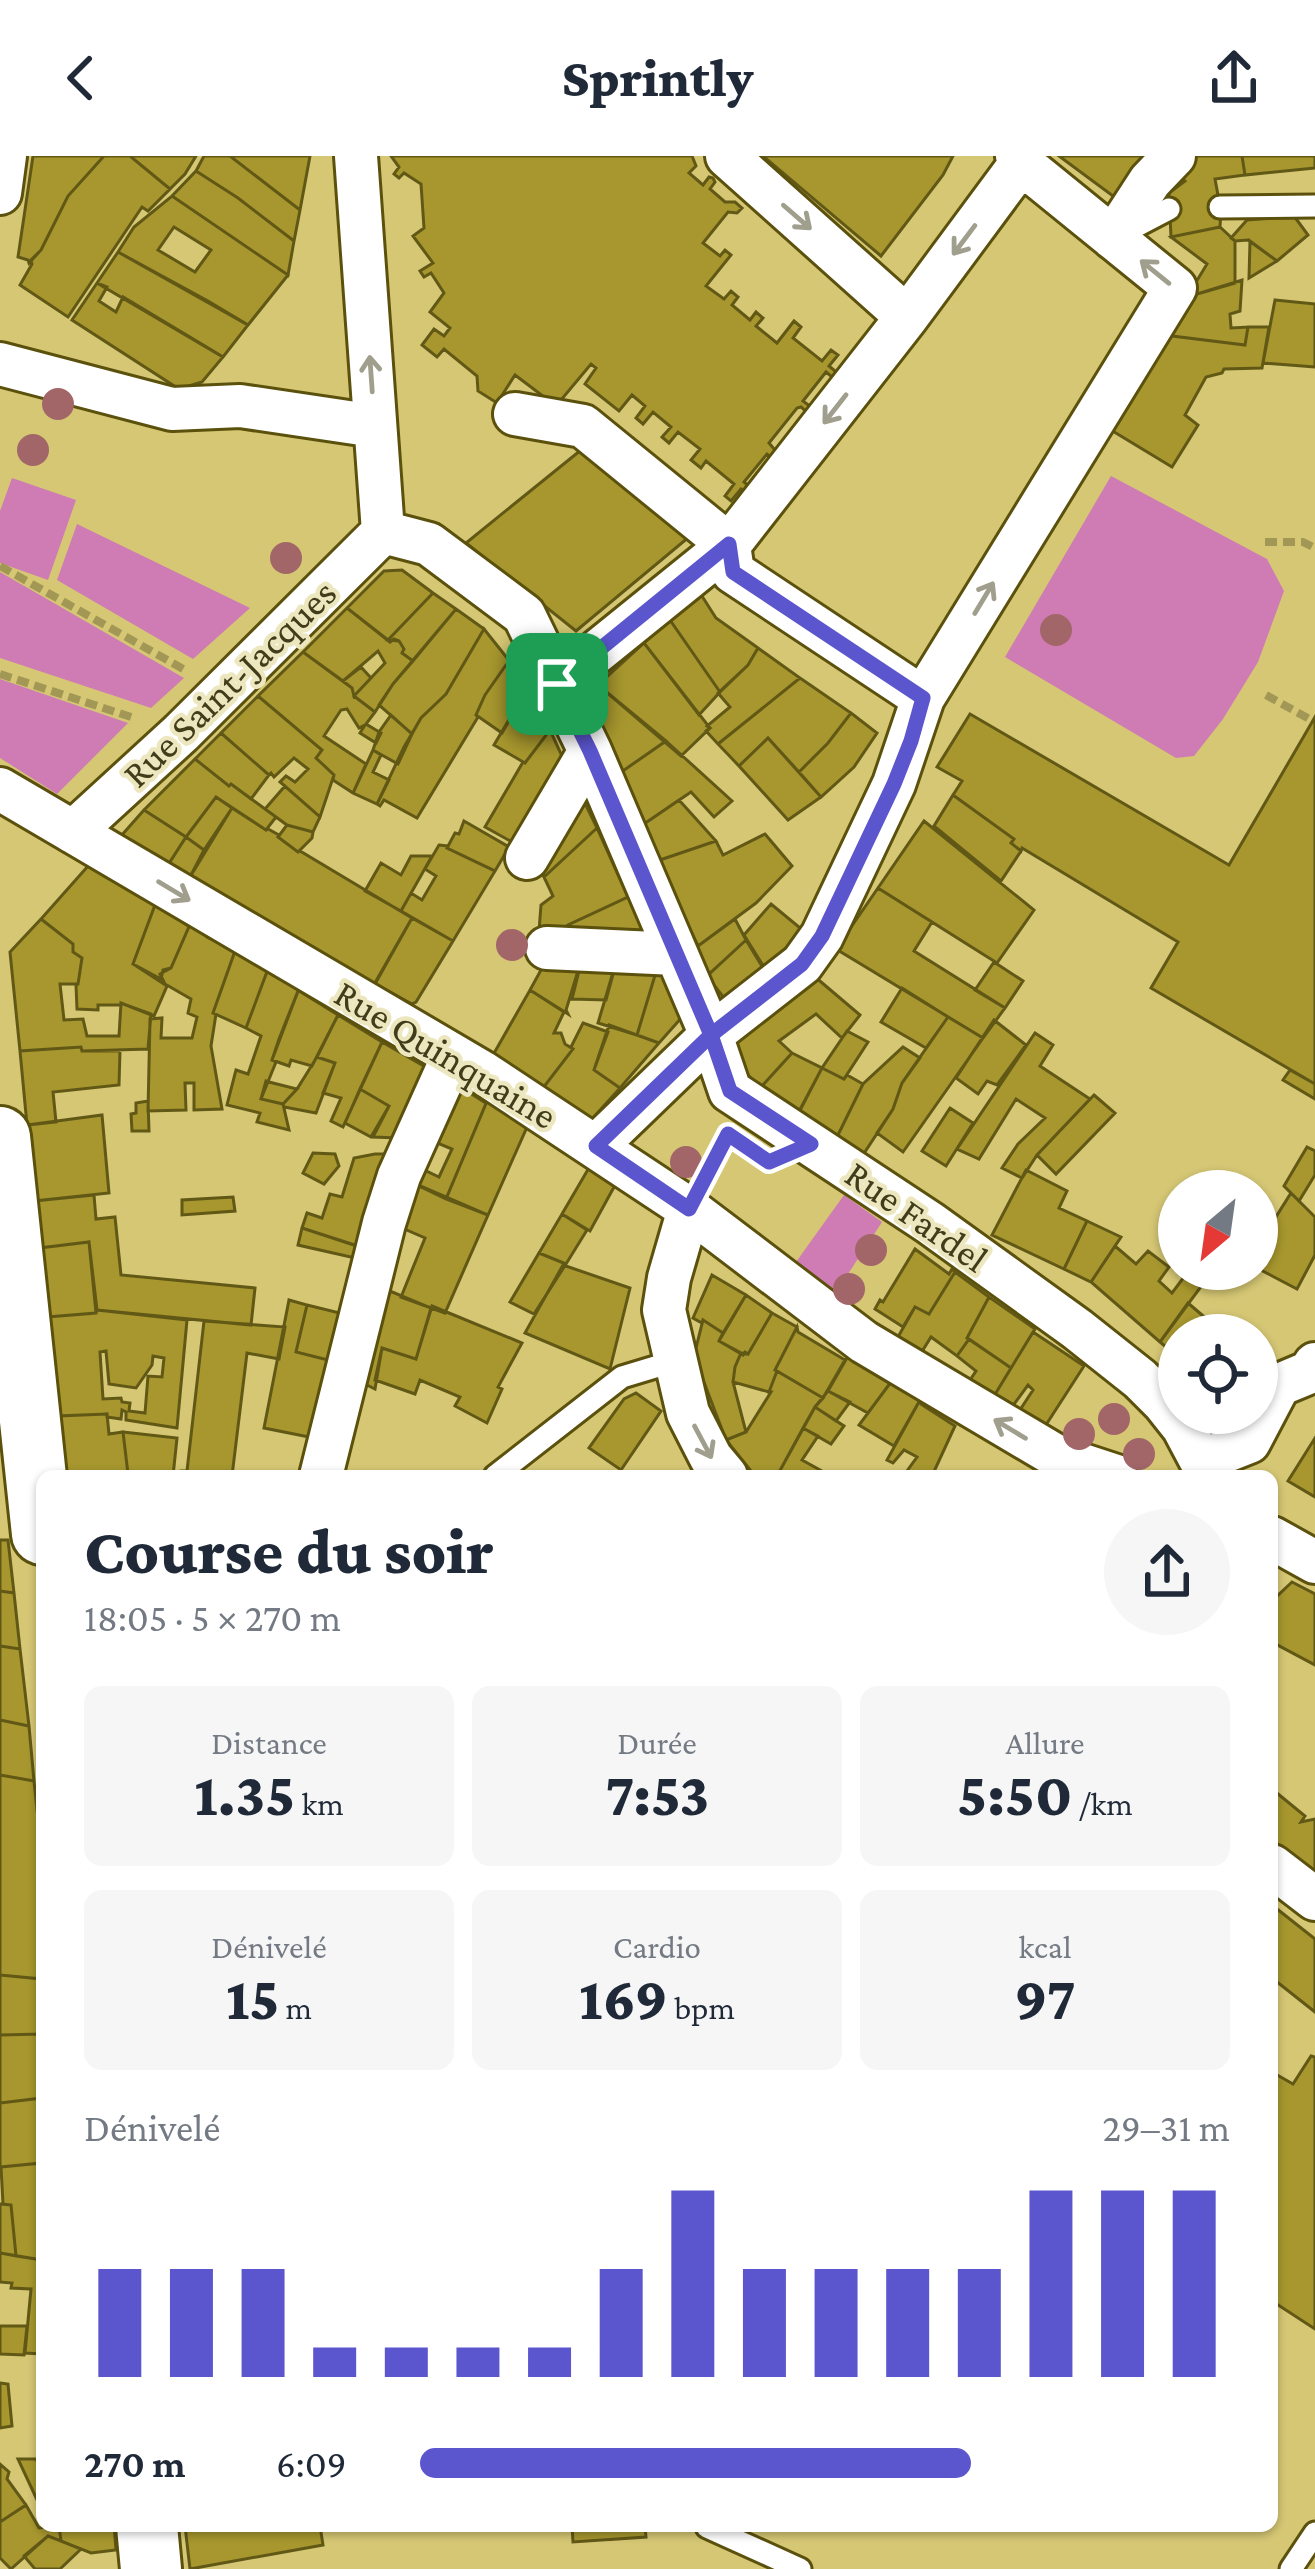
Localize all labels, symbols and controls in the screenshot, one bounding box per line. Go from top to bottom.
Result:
icon: back [48,45,114,111]
icon: share [1201,45,1267,111]
text: Sprintly [562,48,753,108]
one-way arrow [781,203,811,231]
one-way arrow [952,223,978,256]
one-way arrow [1140,259,1172,286]
one-way arrow [360,355,383,394]
one-way arrow [822,392,849,424]
street label: Rue Saint-Jacques [114,571,345,796]
one-way arrow [973,581,997,616]
pin [506,633,608,735]
icon: arrive [524,651,590,717]
one-way arrow [156,880,191,904]
street label: Rue Quinquaine [327,971,565,1138]
street label: Rue Fardel [838,1151,996,1281]
north arrow [1158,1170,1278,1290]
map controls [1158,1170,1278,1434]
button: locate [1158,1314,1278,1434]
one-way arrow [993,1416,1028,1440]
one-way arrow [692,1424,715,1459]
button: share [1104,1509,1230,1635]
text: Course du soir [84,1514,494,1587]
text: 18:05 · 5 × 270 m [84,1596,341,1639]
text: Distance [211,1724,327,1761]
text: Durée [617,1724,697,1761]
text: Allure [1005,1724,1085,1761]
text: 1.35 [194,1761,295,1828]
text: 7:53 [605,1761,709,1828]
text: 5:50 [957,1761,1072,1828]
text: km [295,1785,344,1822]
text: /km [1072,1785,1133,1822]
text: Dénivelé [211,1928,327,1965]
text: Cardio [613,1928,701,1965]
text: kcal [1018,1928,1072,1965]
text: 15 [226,1965,279,2032]
text: 169 [579,1965,668,2032]
text: 97 [1014,1965,1076,2032]
text: m [279,1989,312,2026]
text: bpm [668,1989,735,2026]
text: Dénivelé [84,2106,220,2149]
text: 29–31 m [1102,2106,1230,2149]
text: 270 m [84,2442,186,2485]
text: 6:09 [276,2442,347,2485]

